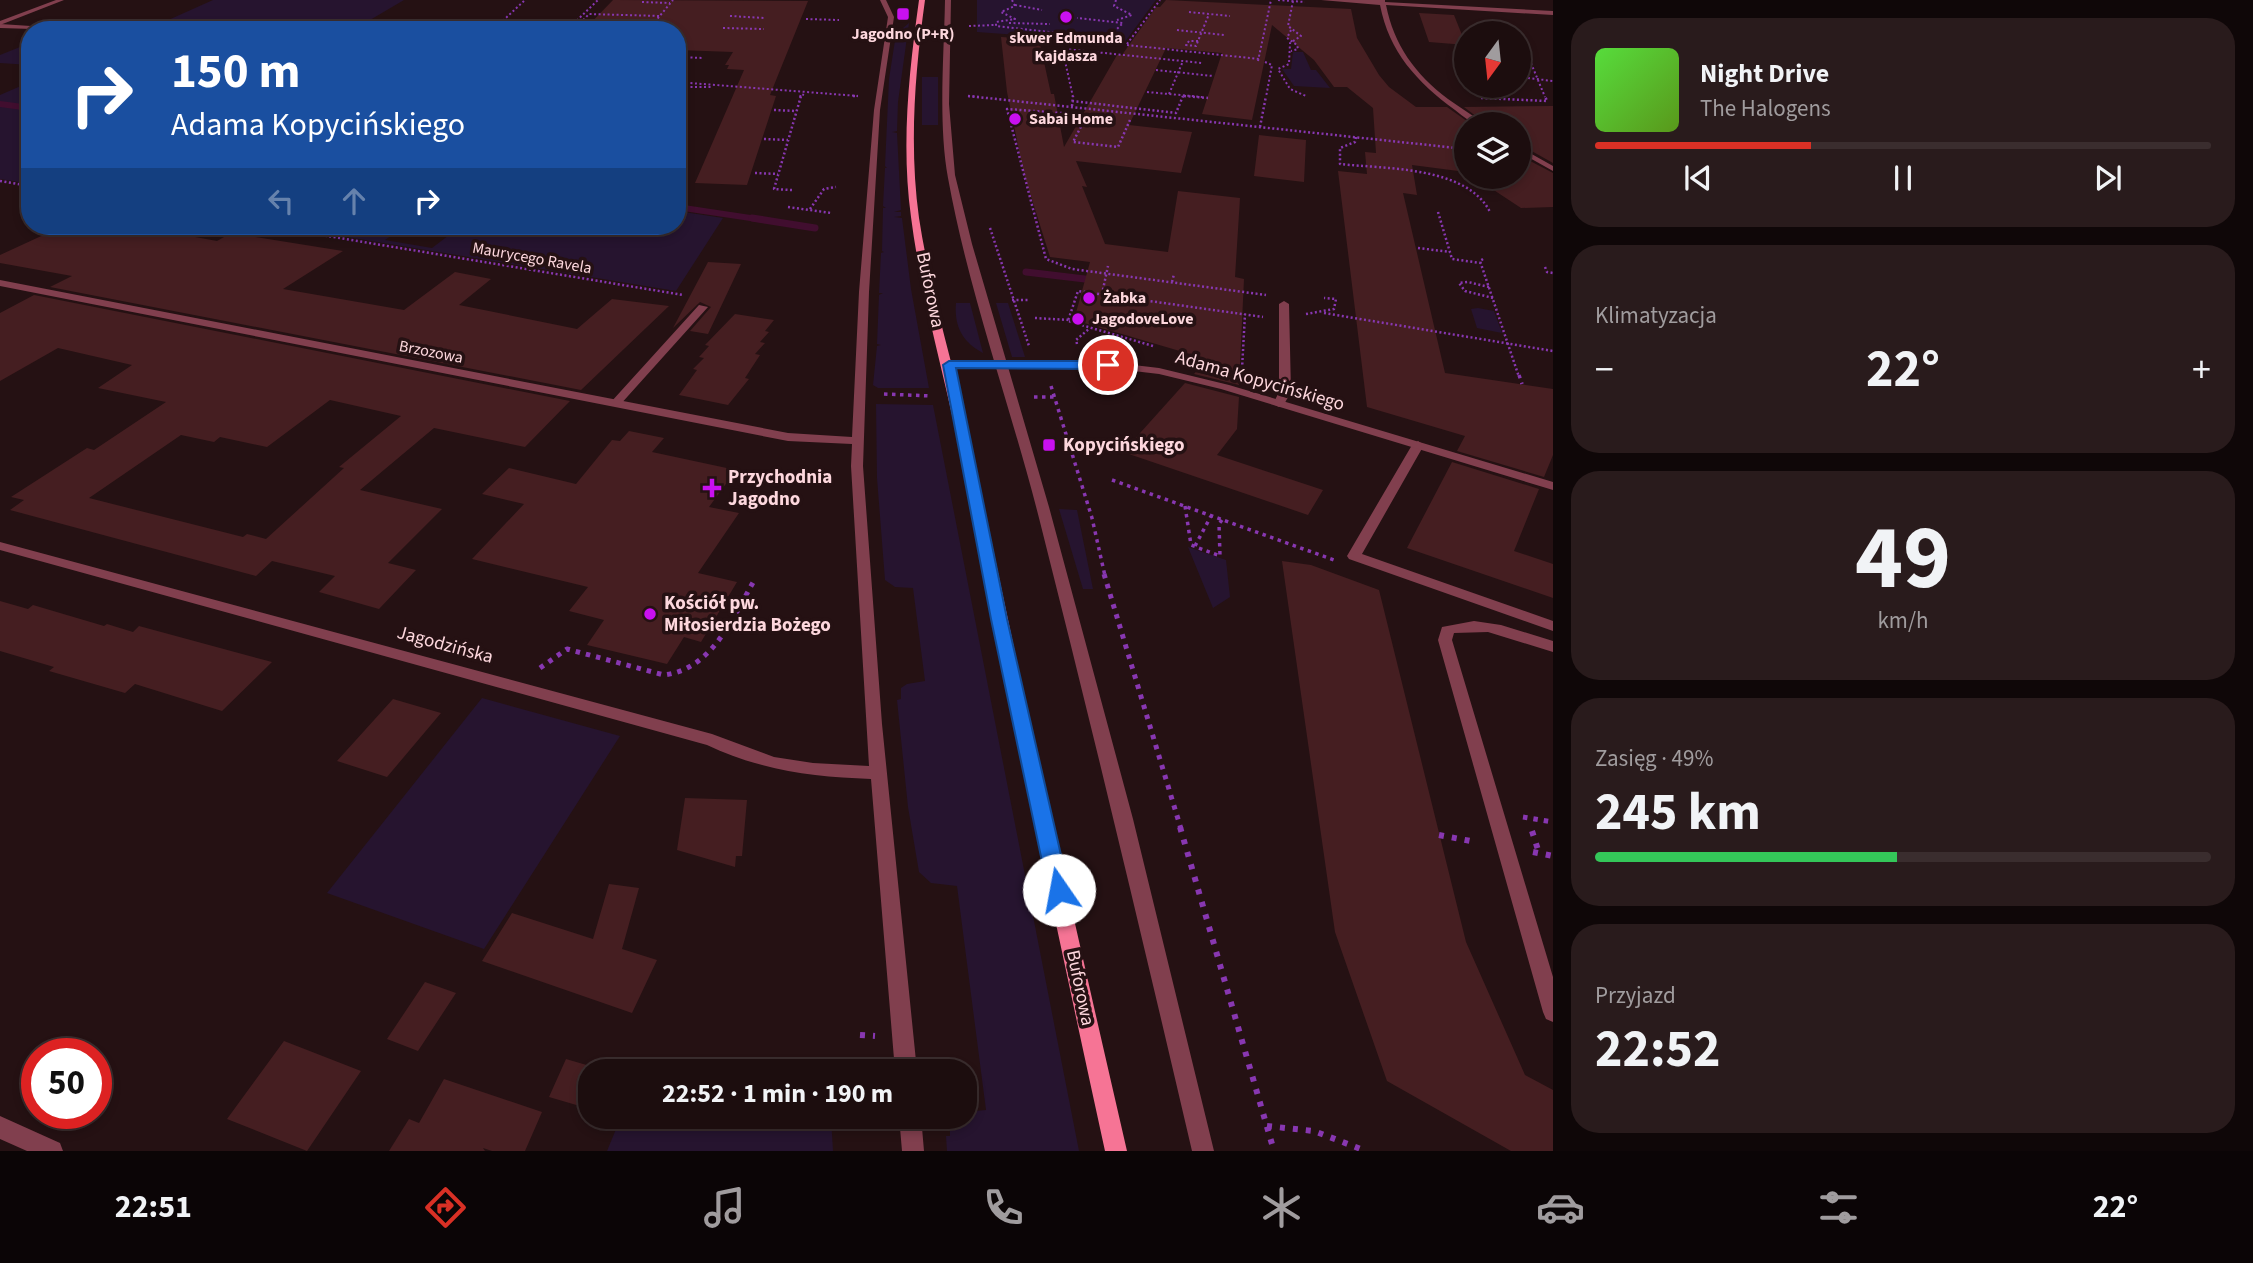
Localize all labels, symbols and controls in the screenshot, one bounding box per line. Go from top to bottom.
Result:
marker: Jagodno (P+R) [895,6,911,22]
marker: skwer Edmunda Kajdasza [1058,9,1074,25]
north arrow [1454,21,1531,98]
map controls [1454,21,1531,189]
place label: Jagodno (P+R) [852,23,954,45]
place label: skwer Edmunda Kajdasza [1009,27,1123,67]
text: 150 m [171,37,300,107]
icon: right [56,49,147,140]
text: Night Drive [1700,55,1829,92]
text: The Halogens [1700,92,1831,125]
text: Adama Kopycińskiego [171,102,465,148]
place label: Sabai Home [1029,108,1113,130]
marker: Sabai Home [1007,111,1023,127]
button: layers [1454,112,1531,189]
icon: previous [1679,159,1717,197]
icon: pause [1884,159,1922,197]
icon: next [2089,159,2127,197]
icon: left [262,182,300,220]
icon: ahead [335,182,373,220]
icon: right [408,182,446,220]
street label: Maurycego Ravela [471,237,593,279]
street label: Buforowa [909,250,951,330]
place label: Żabka [1103,287,1146,309]
marker: Żabka [1081,290,1097,306]
text: Klimatyzacja [1595,299,1717,332]
place label: JagodoveLove [1092,308,1193,330]
marker: JagodoveLove [1070,311,1086,327]
text: 22° [1866,333,1940,407]
street label: Brzozowa [397,335,465,369]
pin [1078,335,1138,395]
text: − [1595,343,1614,397]
text: + [2192,343,2211,397]
street label: Adama Kopycińskiego [1172,344,1348,418]
icon: arrive [1089,346,1127,384]
place label: Kopycińskiego [1063,432,1184,459]
marker: Kopycińskiego [1041,437,1057,453]
place label: Przychodnia Jagodno [728,464,832,513]
marker: Przychodnia Jagodno [702,478,722,498]
text: 49 [1855,494,1951,623]
place label: Kościół pw. Miłosierdzia Bożego [664,590,831,639]
text: km/h [1877,604,1929,637]
marker: Kościół pw. Miłosierdzia Bożego [642,606,658,622]
street label: Jagodzińska [394,619,496,671]
text: Zasięg · 49% [1595,742,1713,775]
text: 245 km [1595,776,1761,850]
position arrow [1022,853,1096,927]
street label: Buforowa [1059,948,1101,1028]
text: Przyjazd [1595,979,1676,1012]
text: 22:52 [1595,1013,1720,1087]
speed limit sign: 50 [21,1038,112,1129]
text: 22:52 · 1 min · 190 m [662,1075,893,1112]
icon: directions [421,1183,470,1232]
icon: music [700,1183,749,1232]
icon: phone [979,1183,1028,1232]
icon: climate [1257,1183,1306,1232]
icon: car [1536,1183,1585,1232]
icon: filters [1814,1183,1863,1232]
text: 22:51 [115,1184,192,1230]
text: 22° [2093,1184,2138,1230]

